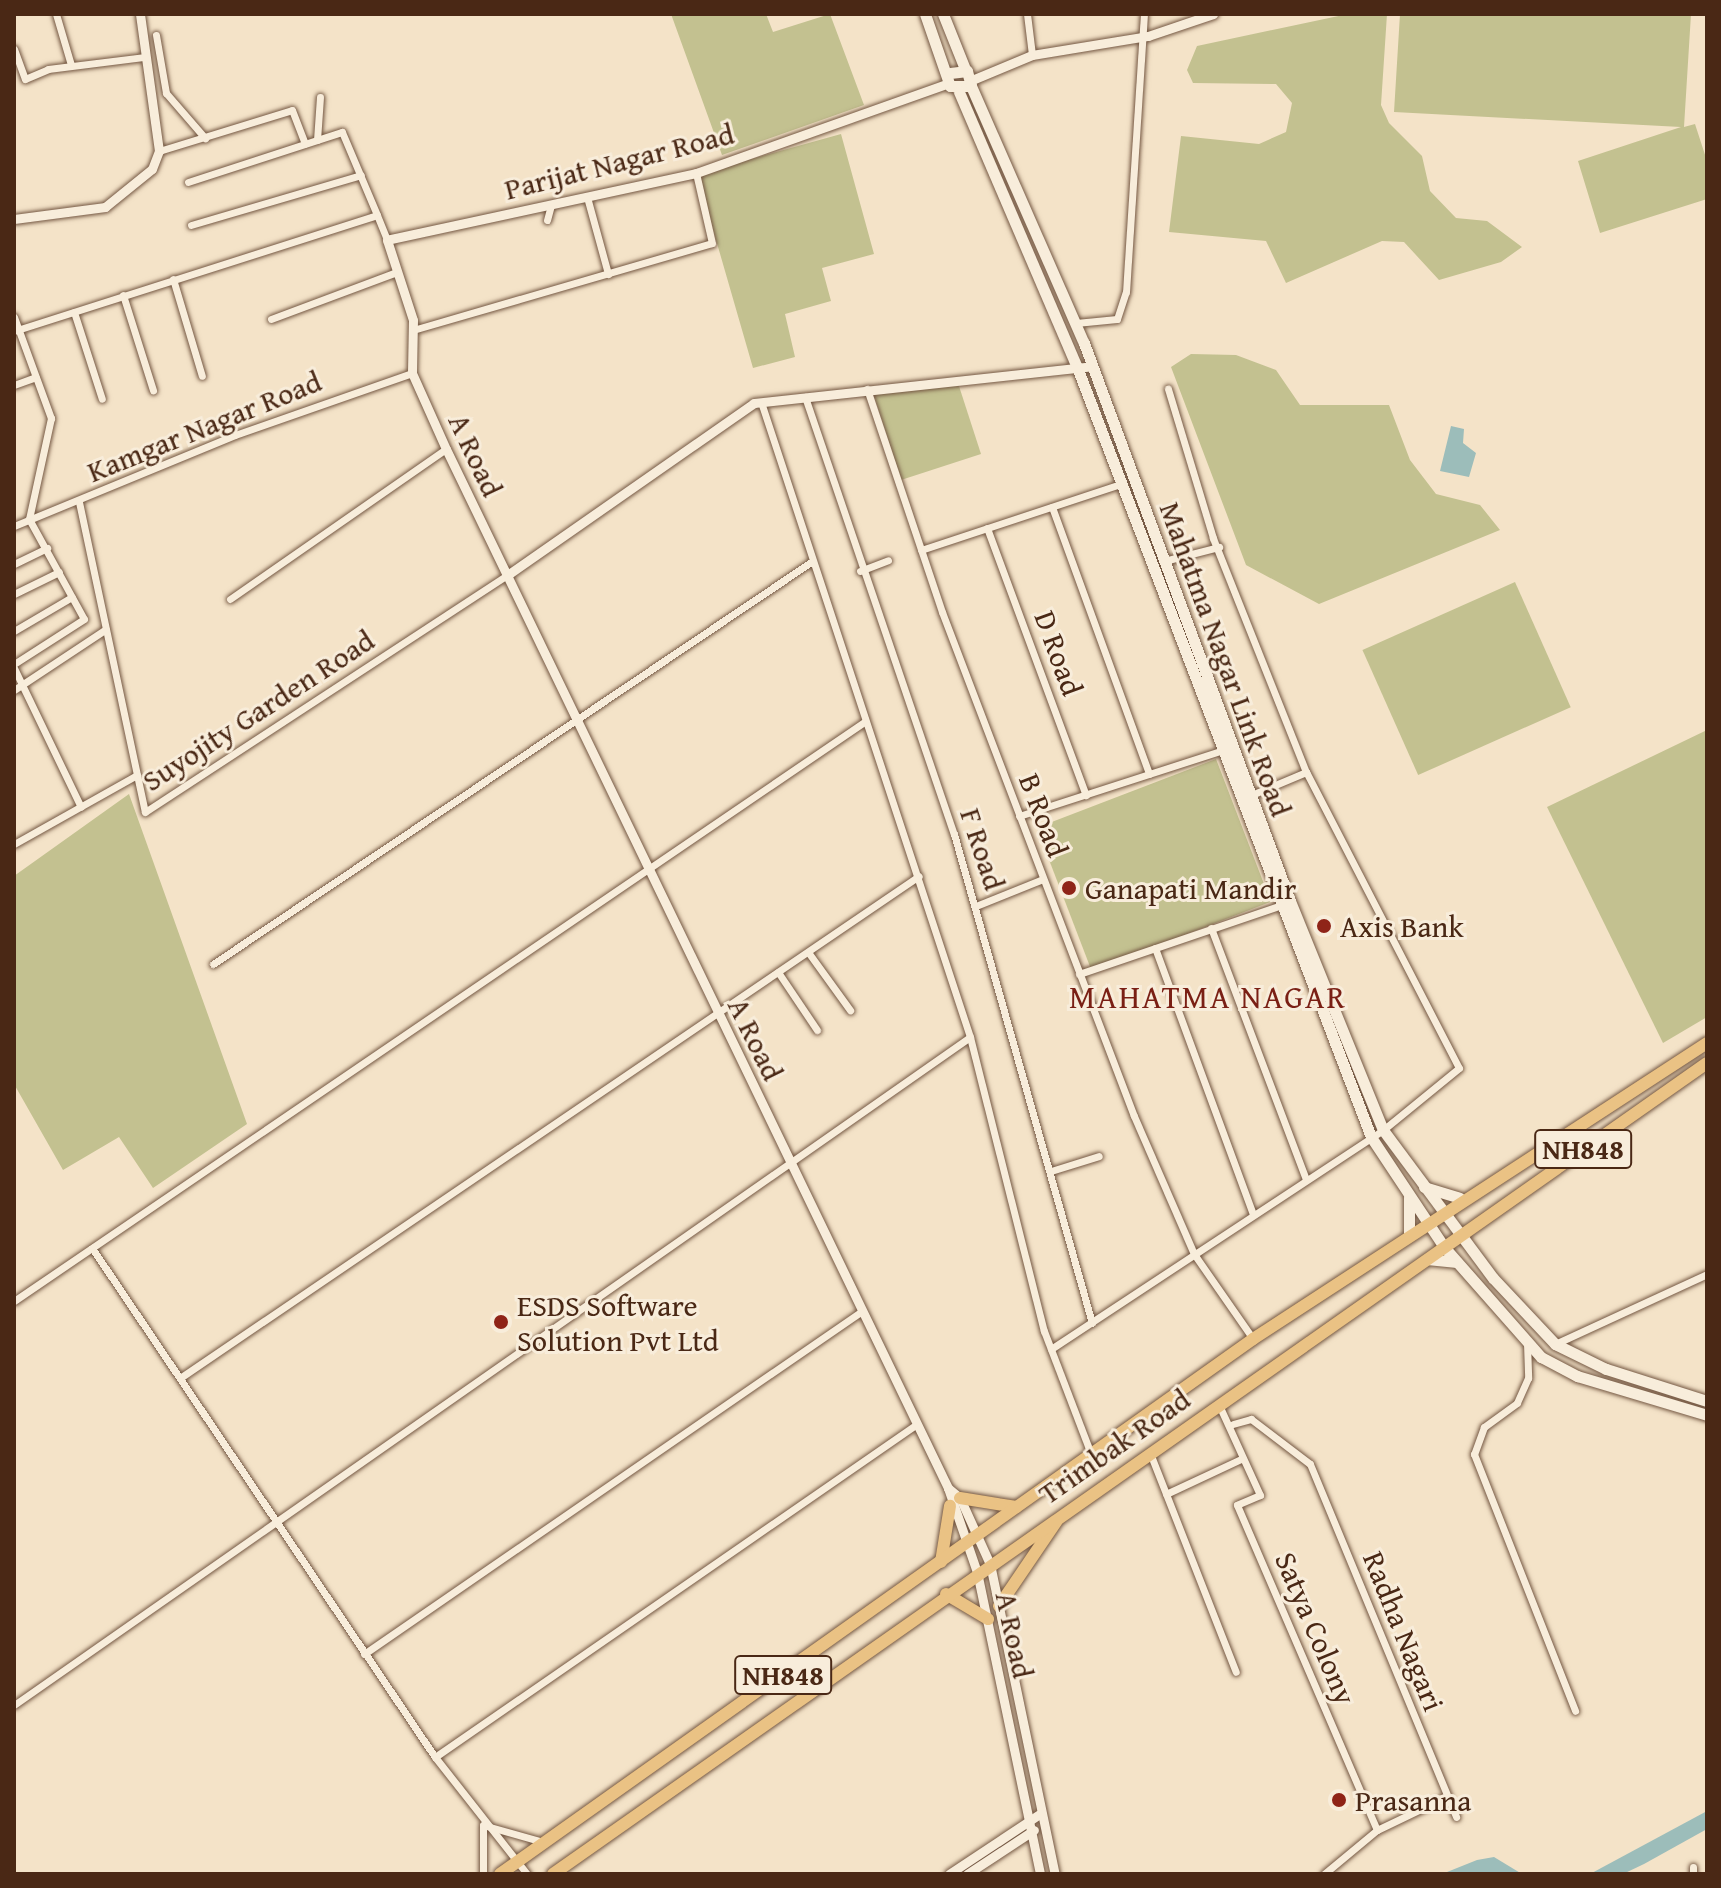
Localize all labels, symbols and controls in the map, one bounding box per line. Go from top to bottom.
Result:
street label: Parijat Nagar Road [501,115,737,207]
street label: Kamgar Nagar Road [82,363,326,489]
street label: A Road [441,408,511,502]
street label: Mahatma Nagar Link Road [1152,497,1300,821]
street label: D Road [1027,606,1091,700]
street label: Suyojity Garden Road [135,622,381,798]
street label: B Road [1012,768,1076,862]
street label: F Road [953,803,1013,895]
place label: Ganapati Mandir [1085,870,1296,906]
marker: Ganapati Mandir [1060,879,1078,897]
place label: Axis Bank [1340,908,1464,944]
marker: Axis Bank [1315,917,1333,935]
district label: MAHATMA NAGAR [1069,978,1347,1016]
street label: A Road [721,992,791,1086]
road number: NH848 [1533,1125,1633,1173]
place label: ESDS Software Solution Pvt Ltd [517,1287,719,1358]
marker: ESDS Software Solution Pvt Ltd [492,1313,510,1331]
street label: Trimbak Road [1031,1381,1197,1511]
street label: Satya Colony [1268,1546,1364,1710]
street label: Radha Nagari [1356,1546,1452,1716]
street label: A Road [988,1588,1042,1682]
road number: NH848 [733,1651,833,1699]
place label: Prasanna [1355,1782,1471,1818]
marker: Prasanna [1330,1791,1348,1809]

